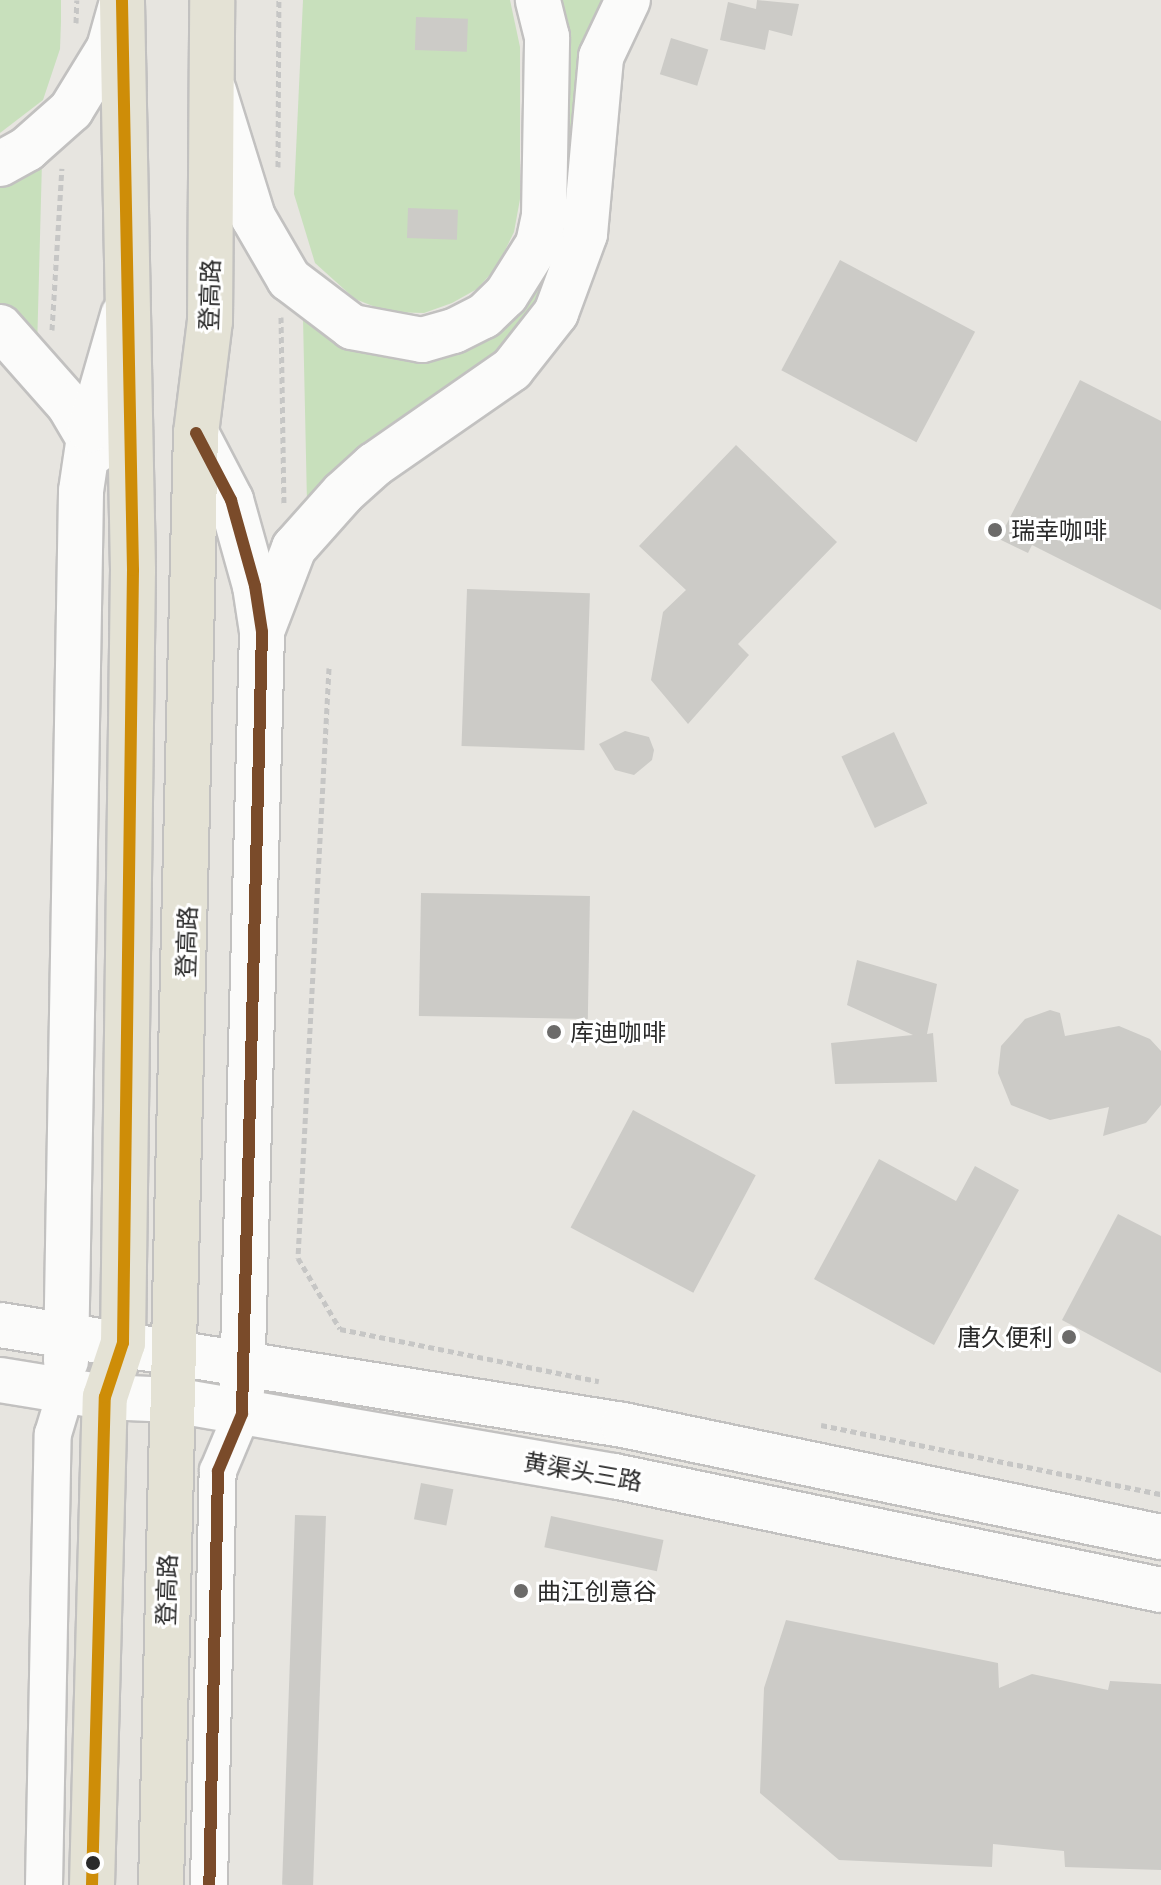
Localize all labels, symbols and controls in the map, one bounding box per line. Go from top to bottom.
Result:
street label: 登高路 [193,259,225,331]
place label: 瑞幸咖啡 [1011,516,1107,544]
marker: 瑞幸咖啡 [986,521,1004,539]
street label: 登高路 [170,906,202,978]
place label: 库迪咖啡 [570,1018,666,1046]
marker: 库迪咖啡 [545,1023,563,1041]
place label: 唐久便利 [957,1323,1053,1351]
marker: 唐久便利 [1060,1328,1078,1346]
street label: 黄渠头三路 [521,1446,645,1496]
street label: 登高路 [150,1554,182,1626]
place label: 曲江创意谷 [537,1577,657,1605]
marker: 曲江创意谷 [512,1582,530,1600]
unlabelled marker [85,1855,101,1871]

